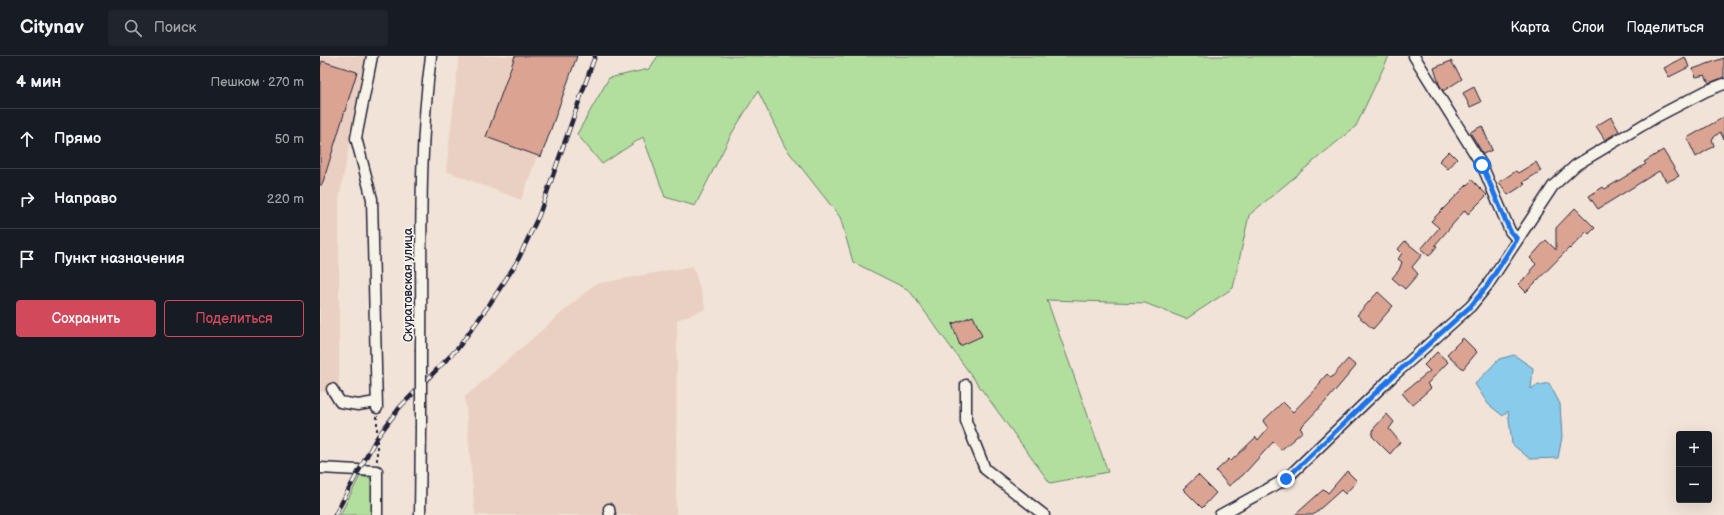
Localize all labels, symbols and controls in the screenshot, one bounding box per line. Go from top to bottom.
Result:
search box [108,10,388,46]
text: Citynav [20,16,84,39]
icon: search [122,17,144,39]
text: Поиск [154,18,197,37]
text: Карта [1510,19,1550,36]
text: Слои [1572,19,1604,36]
text: Поделиться [1626,19,1704,36]
text: 4 мин [16,72,61,92]
text: Пешком · 270 m [211,74,304,90]
icon: ahead [16,128,38,150]
text: Прямо [54,129,101,148]
text: 50 m [275,131,304,147]
route start [1473,156,1491,174]
icon: right [16,188,38,210]
text: Направо [54,189,117,208]
text: 220 m [267,191,304,207]
street label: Скуратовская улица [401,228,416,342]
icon: arrive [16,248,38,270]
text: Пункт назначения [54,249,185,268]
button: Сохранить [16,300,156,337]
button: Поделиться [164,300,304,337]
map controls [1676,431,1712,503]
button: + [1676,431,1712,467]
button: − [1676,467,1712,503]
route end [1277,470,1295,488]

